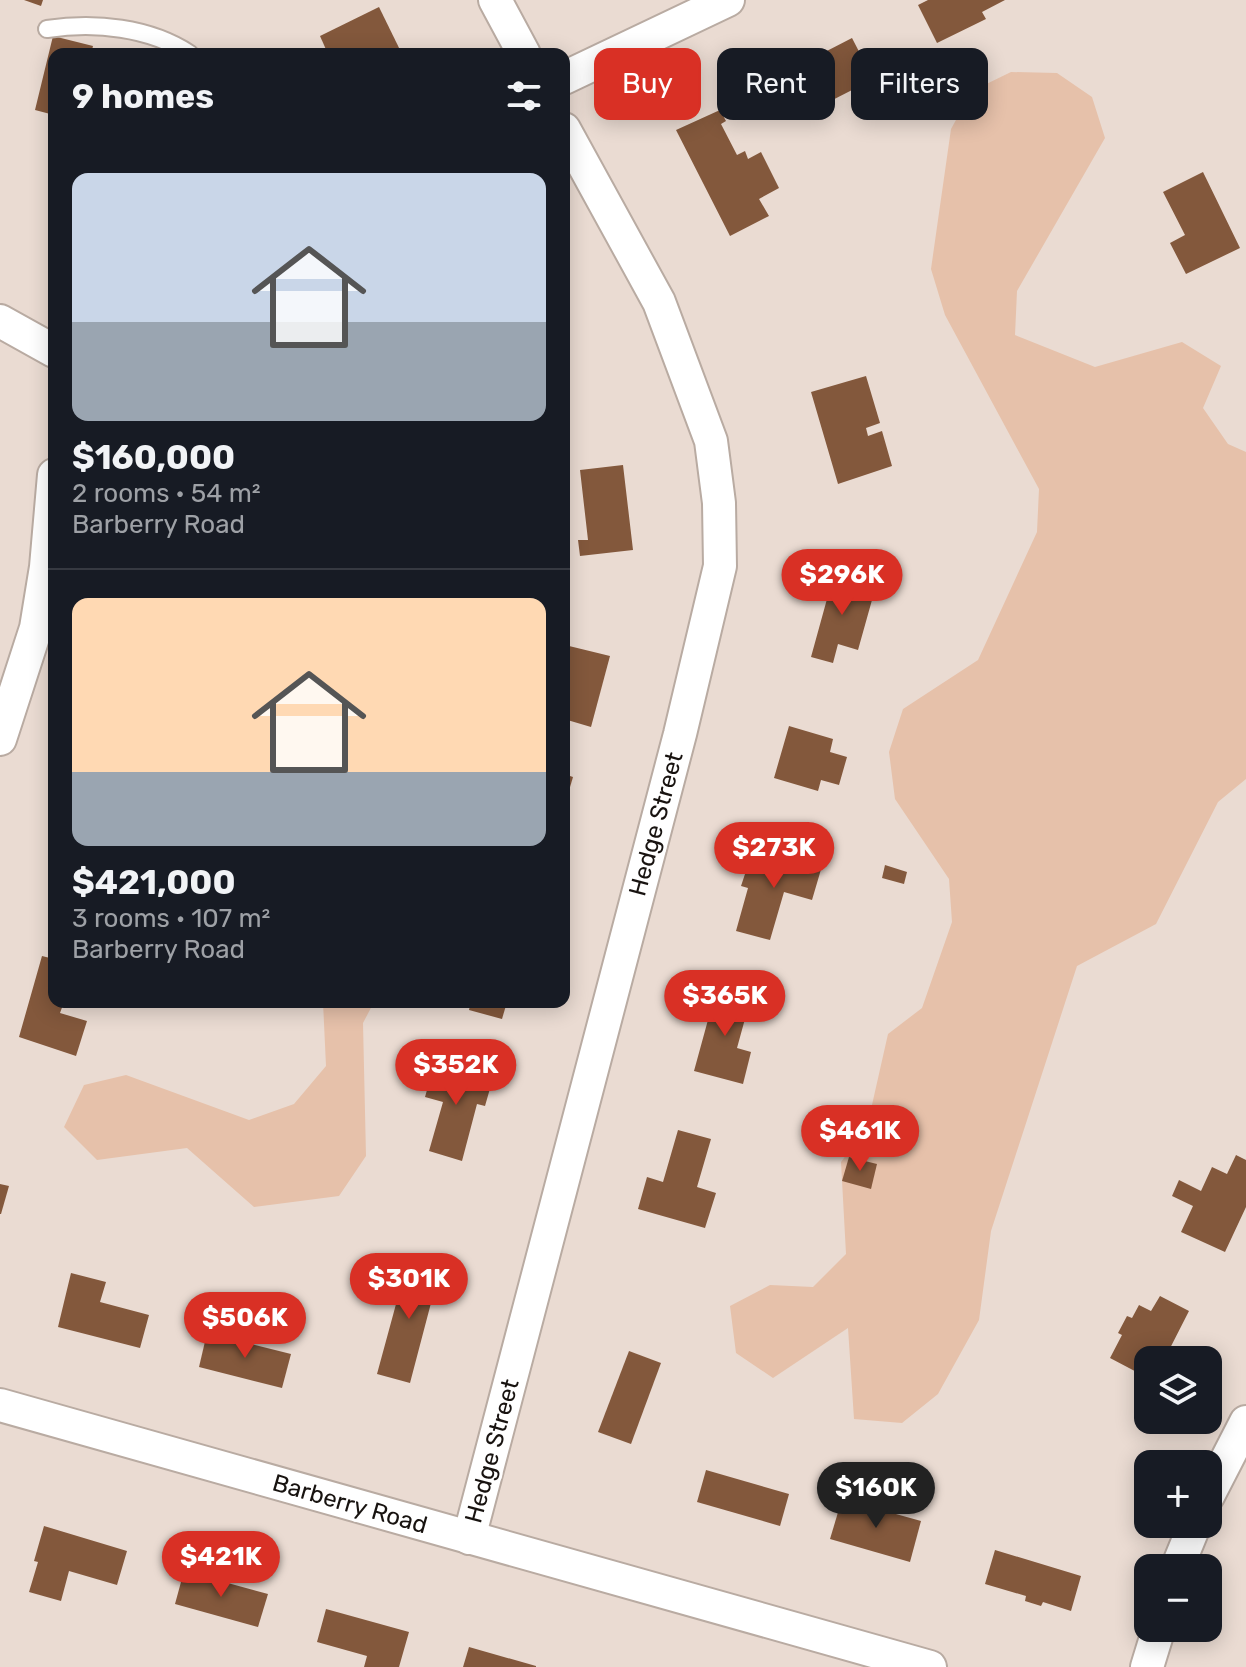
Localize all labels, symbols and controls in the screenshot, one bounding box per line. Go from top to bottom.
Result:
chip: Buy [594,48,701,120]
chip: Rent [717,48,835,120]
chip: Filters [851,48,988,120]
icon: filters [502,74,546,118]
text: 9 homes [72,76,214,117]
icon: home [237,225,381,369]
text: $160,000 [72,437,235,478]
text: 2 rooms · 54 m² [72,478,261,509]
text: Barberry Road [72,509,245,540]
pin: $296K [786,549,898,617]
text: $296K [800,559,884,590]
icon: home [237,650,381,794]
street label: Hedge Street [623,749,689,899]
pin: $273K [718,822,830,890]
text: $273K [732,832,816,863]
text: $421,000 [72,862,236,903]
text: 3 rooms · 107 m² [72,903,271,934]
text: Barberry Road [72,934,245,965]
pin: $365K [669,970,781,1038]
text: $365K [682,980,768,1011]
pin: $352K [400,1039,512,1107]
text: $352K [413,1049,499,1080]
pin: $461K [804,1105,916,1173]
text: $461K [819,1115,901,1146]
pin: $301K [353,1253,465,1321]
text: $301K [368,1263,450,1294]
pin: $506K [189,1292,301,1360]
text: $506K [202,1302,288,1333]
map controls [1134,1346,1222,1642]
button: layers [1134,1346,1222,1434]
street label: Hedge Street [459,1376,525,1526]
button: + [1134,1450,1222,1538]
pin: $160K [820,1462,932,1530]
street label: Barberry Road [269,1469,431,1539]
text: $160K [835,1472,917,1503]
pin: $421K [165,1531,277,1599]
text: $421K [180,1541,262,1572]
button: − [1134,1554,1222,1642]

